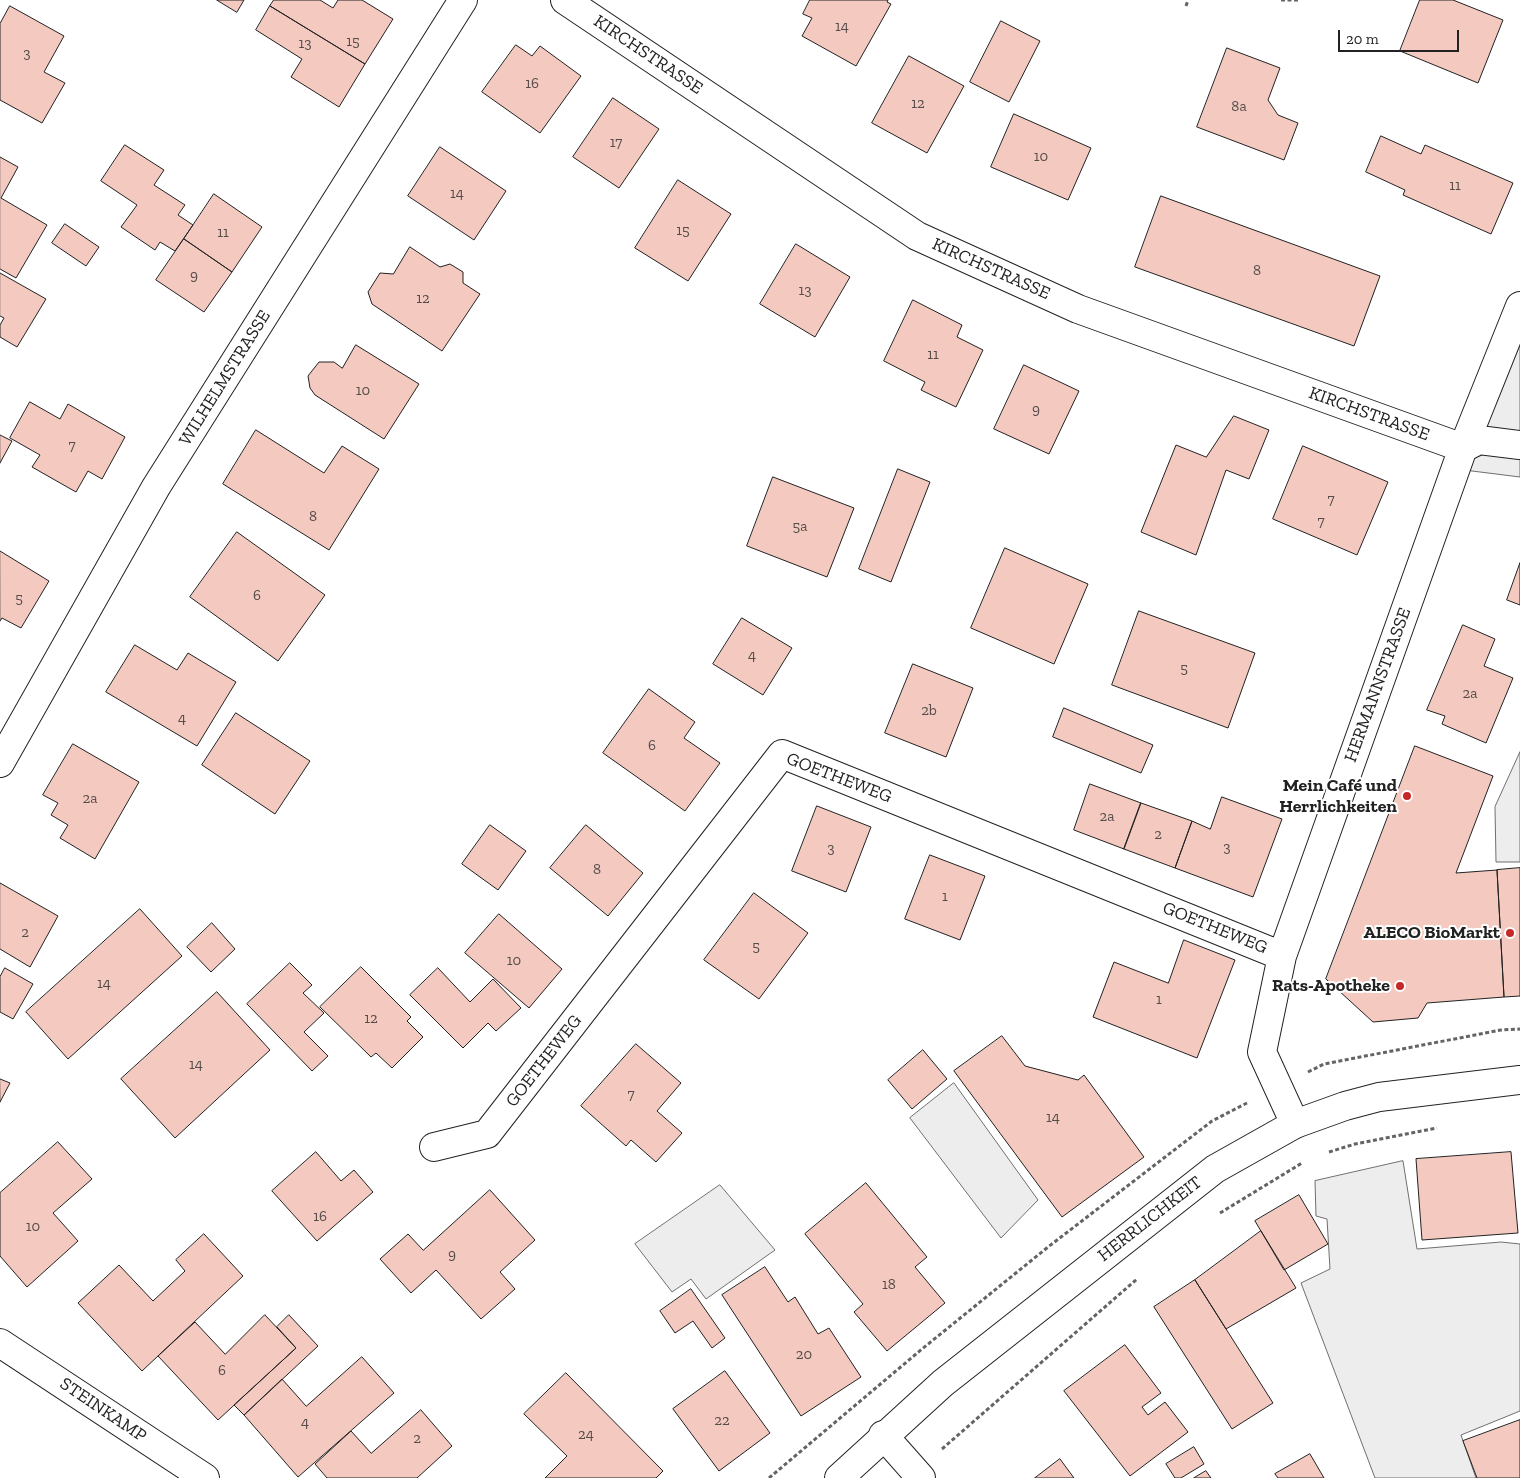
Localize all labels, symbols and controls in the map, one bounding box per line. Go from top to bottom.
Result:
street label: KIRCHSTRASSE [589,11,707,99]
house number: 14 [835,18,849,36]
scale bar [1340,20,1461,52]
text: 20 m [1346,30,1379,48]
house number: 15 [346,33,360,51]
house number: 13 [298,35,312,53]
house number: 3 [23,45,31,63]
house number: 16 [525,75,539,93]
house number: 12 [911,95,925,113]
house number: 8a [1231,98,1247,116]
house number: 17 [610,134,622,152]
house number: 10 [1034,148,1048,166]
house number: 11 [1449,177,1461,195]
house number: 14 [450,185,464,203]
house number: 15 [676,222,690,240]
house number: 11 [217,224,229,242]
street label: KIRCHSTRASSE [929,233,1053,305]
house number: 8 [1253,262,1261,280]
house number: 9 [190,267,198,285]
house number: 13 [798,282,812,300]
house number: 12 [416,290,430,308]
street label: WILHELMSTRASSE [175,306,275,450]
house number: 11 [927,346,939,364]
house number: 10 [356,382,370,400]
street label: KIRCHSTRASSE [1306,382,1432,446]
house number: 9 [1032,401,1040,419]
house number: 7 [68,437,76,455]
house number: 7 [1327,491,1335,509]
house number: 8 [309,508,317,526]
house number: 7 [1317,513,1325,531]
house number: 5a [793,518,807,536]
house number: 6 [253,587,261,605]
house number: 5 [15,590,23,608]
street label: HERMANNSTRASSE [1340,605,1416,765]
house number: 4 [748,647,756,665]
house number: 5 [1180,660,1188,678]
house number: 2a [1463,685,1477,703]
house number: 2b [921,702,937,720]
house number: 4 [178,710,186,728]
house number: 6 [648,737,656,755]
street label: GOETHEWEG [783,748,895,808]
place label: Mein Café und Herrlichkeiten [1279,775,1397,818]
house number: 2a [83,790,97,808]
marker: Mein Café und Herrlichkeiten [1401,790,1413,802]
house number: 2a [1100,808,1114,826]
house number: 2 [1154,826,1162,844]
house number: 3 [1223,839,1231,857]
house number: 3 [827,840,835,858]
house number: 8 [593,861,601,879]
house number: 1 [942,888,948,906]
street label: GOETHEWEG [1159,897,1271,959]
place label: ALECO BioMarkt [1363,922,1500,944]
house number: 2 [21,924,29,942]
marker: ALECO BioMarkt [1504,927,1516,939]
house number: 5 [752,938,760,956]
house number: 10 [507,952,521,970]
house number: 14 [97,975,111,993]
place label: Rats-Apotheke [1272,975,1390,997]
marker: Rats-Apotheke [1394,980,1406,992]
house number: 1 [1156,991,1162,1009]
house number: 12 [364,1010,378,1028]
street label: GOETHEWEG [501,1011,587,1111]
house number: 14 [189,1056,203,1074]
house number: 7 [627,1086,635,1104]
house number: 14 [1046,1109,1060,1127]
street label: HERRLICHKEIT [1094,1172,1206,1266]
house number: 16 [313,1208,327,1226]
house number: 10 [26,1218,40,1236]
house number: 9 [448,1246,456,1264]
house number: 18 [882,1276,896,1294]
house number: 20 [796,1346,812,1364]
house number: 6 [218,1362,226,1380]
street label: STEINKAMP [56,1373,150,1447]
house number: 22 [714,1412,730,1430]
house number: 4 [301,1414,309,1432]
house number: 24 [578,1426,594,1444]
house number: 2 [413,1430,421,1448]

